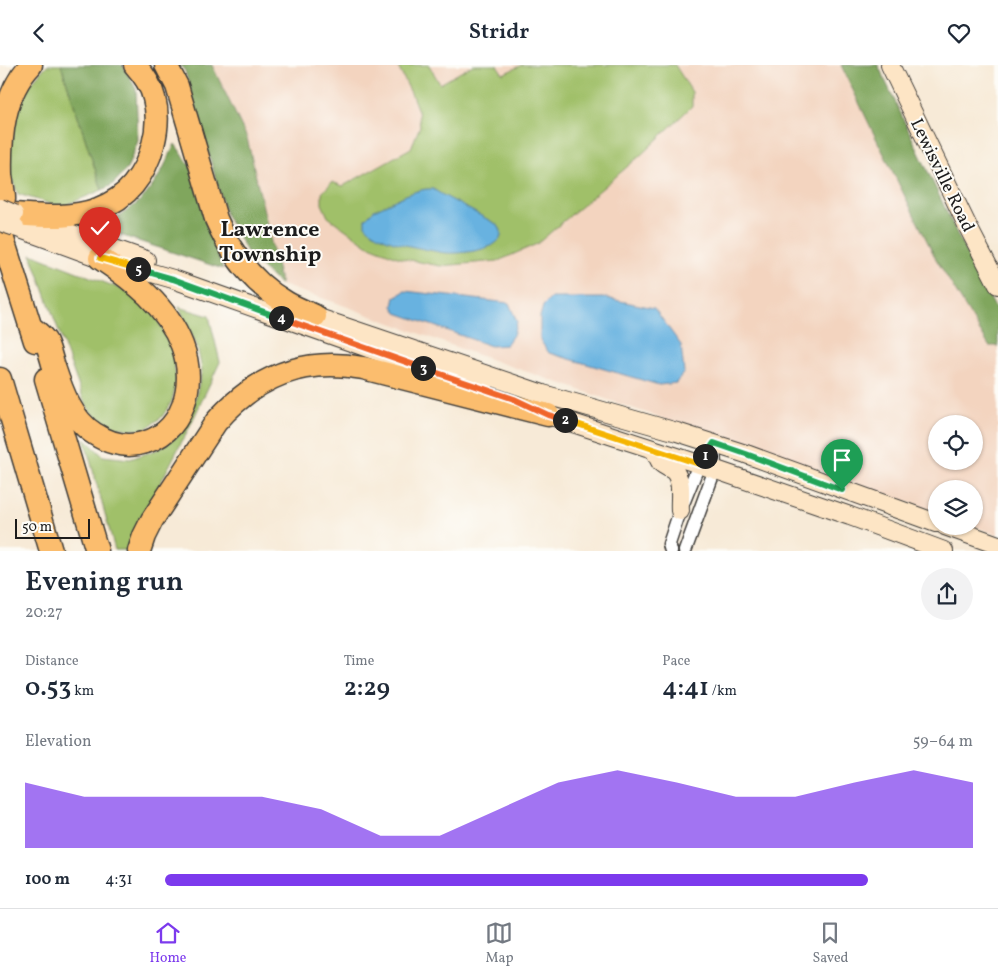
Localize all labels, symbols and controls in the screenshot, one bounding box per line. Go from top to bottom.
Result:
text: Stridr [469,17,529,48]
icon: back [25,19,53,47]
icon: heart [945,19,973,47]
street label: Lewisville Road [903,115,980,237]
pin [79,207,121,258]
icon: check [86,214,114,242]
district label: Lawrence Township [219,215,321,271]
pin: 5 [126,257,150,281]
text: 5 [135,260,142,279]
pin: 4 [268,305,294,331]
text: 4 [277,309,286,328]
pin: 3 [410,355,436,381]
text: 3 [420,359,427,378]
pin: 2 [552,407,578,433]
text: 2 [562,411,569,430]
map controls [928,415,983,535]
button: locate [928,415,983,470]
pin [821,439,863,490]
pin: 1 [692,443,718,469]
icon: arrive [828,446,856,474]
text: 1 [703,447,708,466]
button: layers [928,480,983,535]
scale bar [15,515,90,539]
text: 50 m [22,518,52,537]
text: Evening run [25,563,184,602]
button: share [921,568,973,620]
text: 20:27 [25,602,63,624]
text: Distance [25,652,79,671]
text: Time [344,652,374,671]
text: Pace [662,652,690,671]
text: 0.53 [25,671,71,706]
text: 2:29 [344,671,390,706]
text: 4:41 [662,671,709,706]
text: km [71,682,94,701]
text: /km [709,682,737,701]
text: Elevation [25,731,92,753]
text: 59–64 m [913,731,973,753]
text: 100 m [25,869,70,891]
text: 4:31 [105,869,133,891]
tab: Home [149,919,187,968]
tab: Map [485,919,513,968]
tab: Saved [812,919,849,968]

